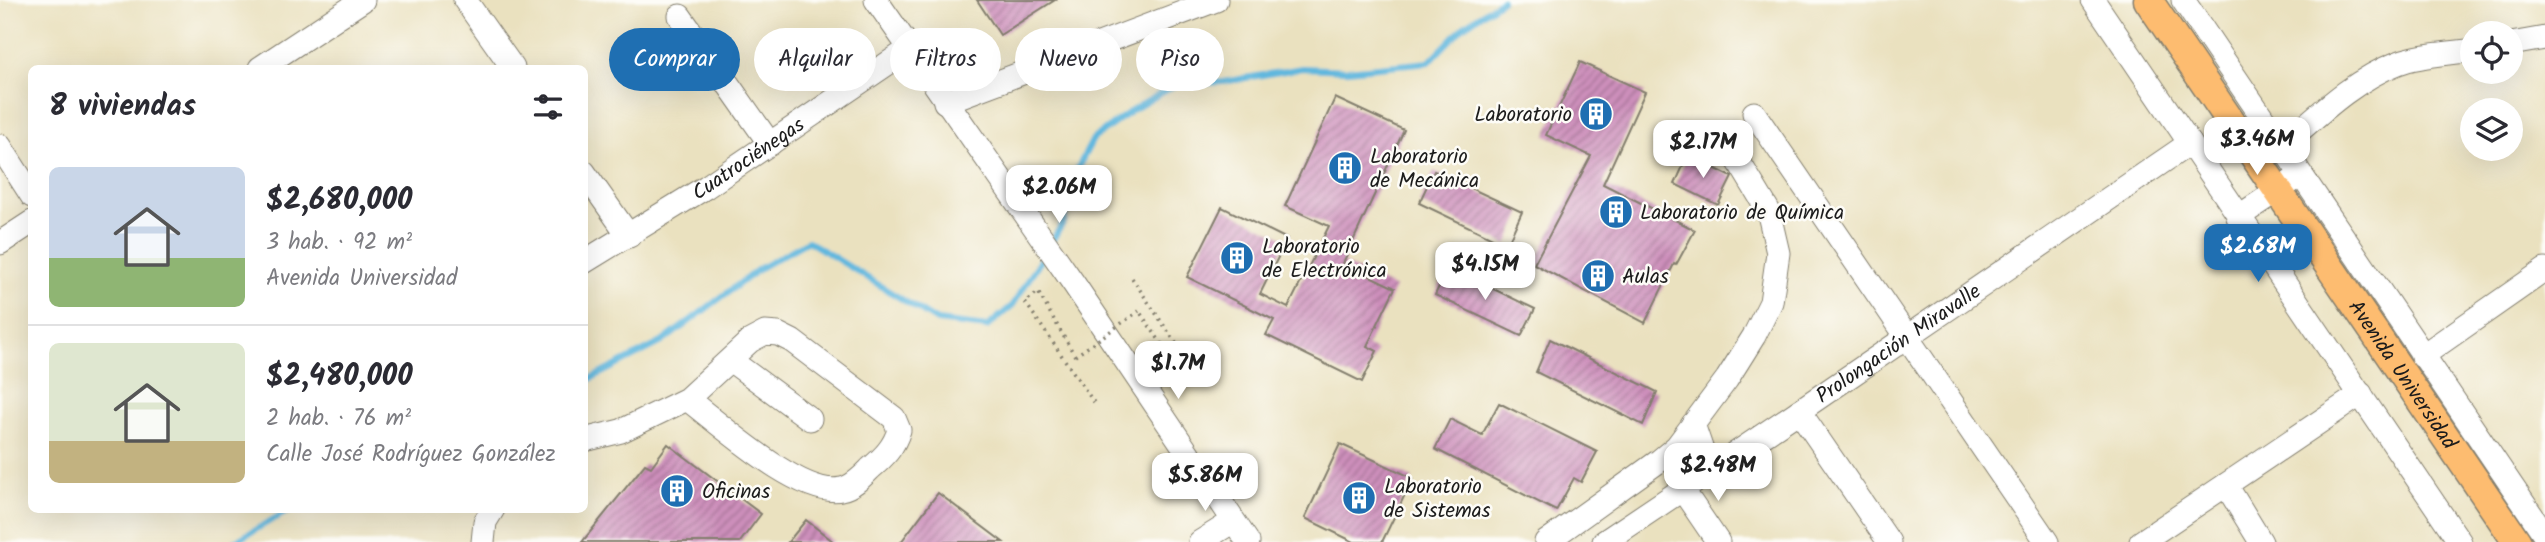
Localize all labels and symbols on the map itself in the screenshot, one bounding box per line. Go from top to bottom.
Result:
building icon: Laboratorio [1577,95,1615,133]
place label: Laboratorio [1474,99,1572,132]
street label: Cuatrociénegas [686,109,812,210]
pin: $3.46M [2200,118,2314,177]
pin: $2.17M [1646,120,1760,180]
place label: Laboratorio de Mecánica [1370,141,1479,198]
building icon: Laboratorio de Mecánica [1326,149,1364,187]
pin: $2.06M [1002,166,1116,225]
building icon: Laboratorio de Química [1597,193,1635,231]
place label: Laboratorio de Química [1640,197,1844,230]
pin: $2.68M [2201,224,2315,284]
place label: Laboratorio de Electrónica [1262,231,1387,288]
building icon: Laboratorio de Electrónica [1218,239,1256,277]
pin: $4.15M [1428,243,1542,302]
building icon: Aulas [1579,257,1617,295]
place label: Aulas [1622,261,1669,294]
street label: Prolongación Miravalle [1810,276,1989,413]
street label: Avenida Universidad [2339,294,2465,457]
pin: $1.7M [1129,342,1227,401]
pin: $2.48M [1661,444,1775,503]
pin: $5.86M [1148,454,1262,513]
place label: Laboratorio de Sistemas [1384,471,1491,528]
building icon: Oficinas [658,472,696,510]
place label: Oficinas [702,476,770,509]
building icon: Laboratorio de Sistemas [1340,479,1378,517]

